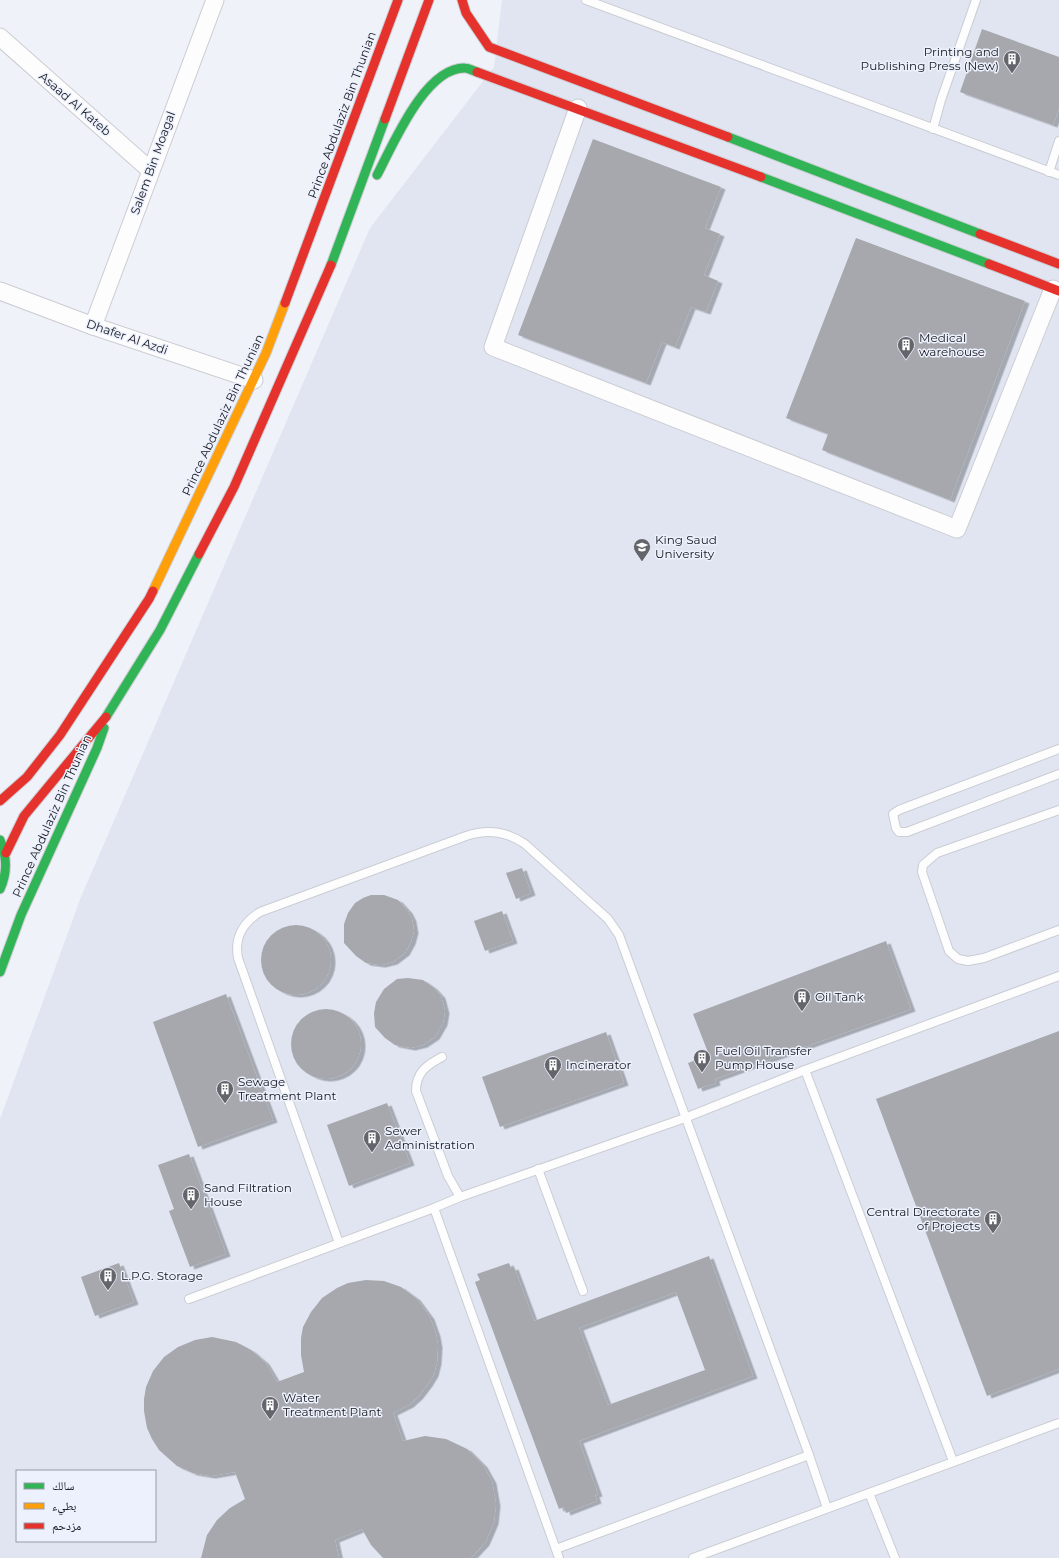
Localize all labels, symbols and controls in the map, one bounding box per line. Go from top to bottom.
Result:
street label: Prince Abdulaziz Bin Thunian [304,29,379,200]
place label: Printing and Publishing Press (New) [861,44,999,73]
building icon: Printing and Publishing Press (New) [1002,49,1022,74]
street label: Asaad Al Kateb [36,68,114,139]
street label: Salem Bin Moagal [127,109,178,217]
street label: Dhafer Al Azdi [84,316,170,357]
place label: Medical warehouse [919,330,985,359]
street label: Prince Abdulaziz Bin Thunian [178,332,267,498]
building icon: Medical warehouse [896,335,916,360]
place label: King Saud University [655,532,717,561]
school or university icon: King Saud University [632,537,652,562]
street label: Prince Abdulaziz Bin Thunian [9,732,94,899]
building icon: Oil Tank [792,987,812,1012]
place label: Oil Tank [815,989,864,1004]
place label: Fuel Oil Transfer Pump House [715,1043,812,1072]
building icon: Fuel Oil Transfer Pump House [692,1048,712,1073]
building icon: Incinerator [543,1055,563,1080]
place label: Incinerator [566,1057,632,1072]
place label: Sewage Treatment Plant [238,1074,337,1103]
building icon: Sewage Treatment Plant [215,1079,235,1104]
place label: Sewer Administration [385,1123,475,1152]
building icon: Sewer Administration [362,1128,382,1153]
place label: Sand Filtration House [204,1180,292,1209]
building icon: Sand Filtration House [181,1185,201,1210]
place label: Central Directorate of Projects [866,1204,980,1233]
building icon: Central Directorate of Projects [983,1209,1003,1234]
building icon: L.P.G. Storage [98,1266,118,1291]
place label: L.P.G. Storage [121,1268,203,1283]
place label: Water Treatment Plant [283,1390,382,1419]
building icon: Water Treatment Plant [260,1395,280,1420]
legend [16,1470,156,1542]
text: سالك [52,1478,74,1493]
text: بطيء [52,1498,76,1516]
text: مزدحم [52,1518,81,1534]

